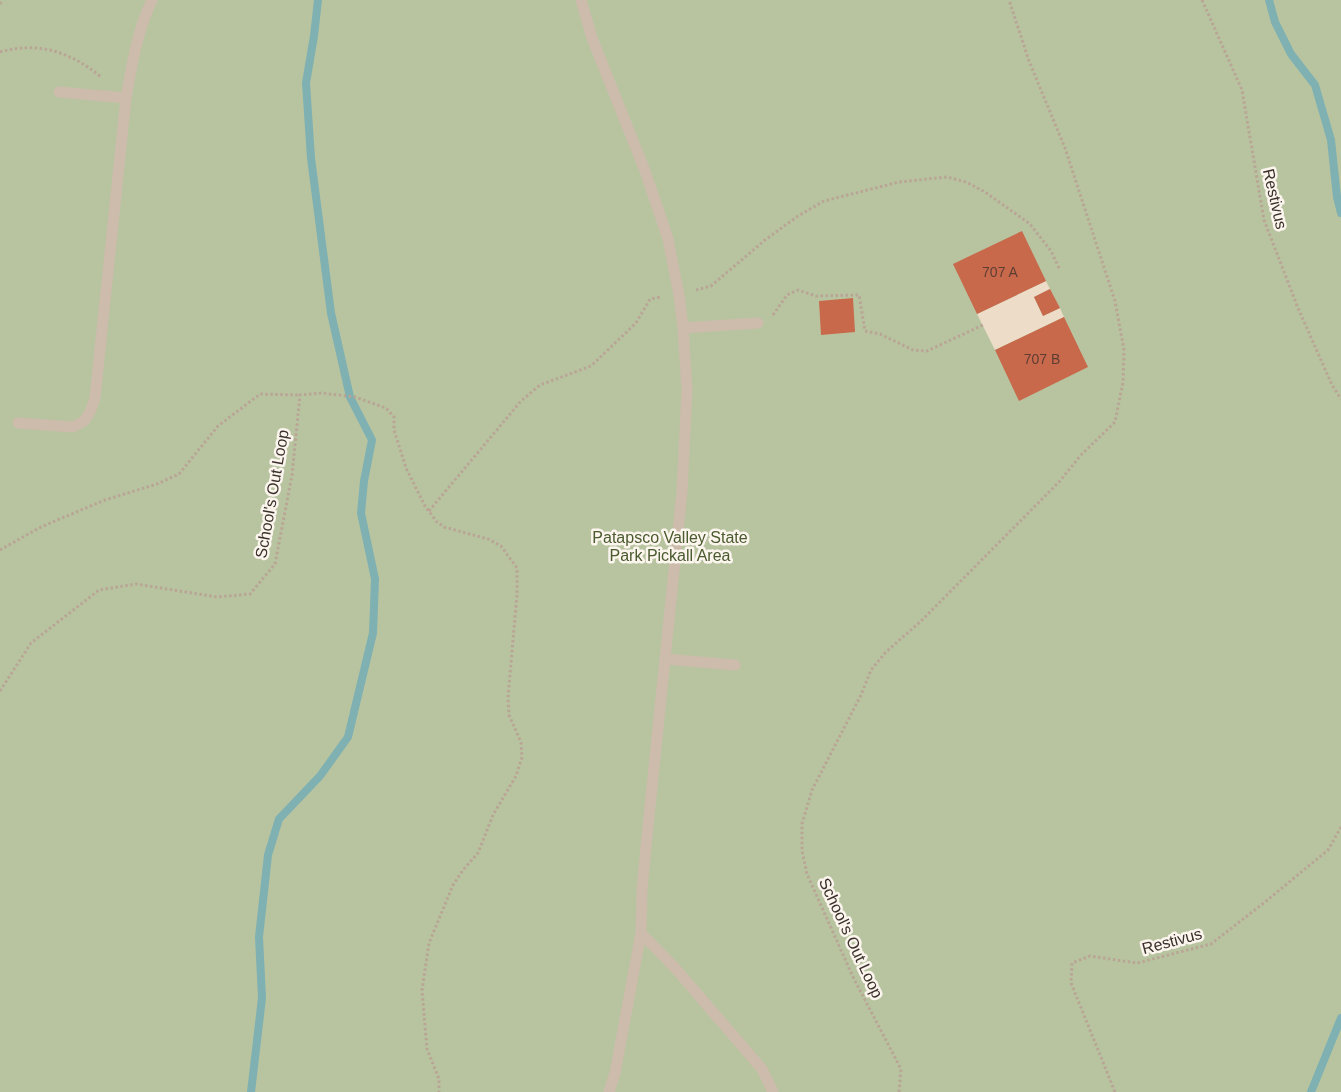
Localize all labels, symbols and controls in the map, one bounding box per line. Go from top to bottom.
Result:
street label: Restivus [1260,167,1290,231]
house number: 707 A [982,264,1019,280]
house number: 707 B [1024,351,1060,367]
street label: School's Out Loop [252,428,292,560]
park label: Patapsco Valley State Park Pickall Area [592,529,748,564]
street label: School's Out Loop [816,875,886,1001]
street label: Restivus [1140,925,1204,957]

